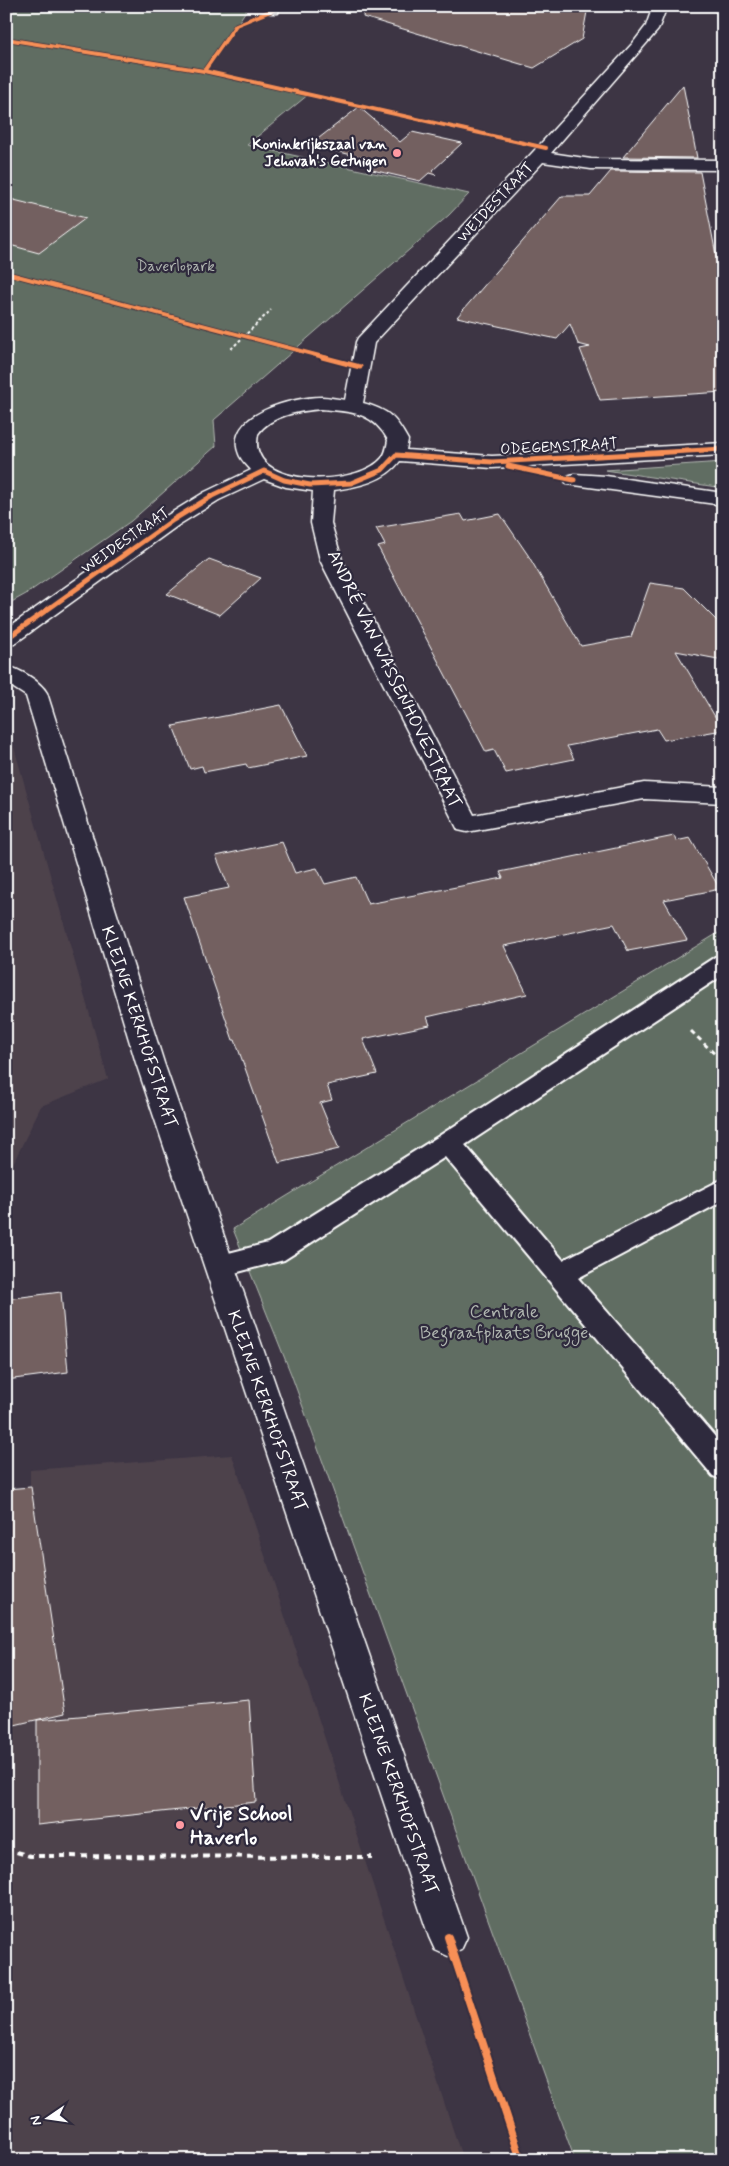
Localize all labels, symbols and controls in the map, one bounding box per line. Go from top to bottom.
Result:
place label: Koninkrijkszaal van Jehovah's Getuigen [252,135,387,173]
marker: Koninkrijkszaal van Jehovah's Getuigen [391,147,403,159]
street label: WEIDESTRAAT [453,158,538,247]
park label: Daverlopark [137,257,215,277]
street label: ODEGEMSTRAAT [500,434,619,460]
street label: WEIDESTRAAT [77,503,174,579]
street label: ANDRÉ VAN WASSENHOVESTRAAT [321,546,467,813]
street label: KLEINE KERKHOFSTRAAT [95,923,183,1132]
park label: Centrale Begraafplaats Brugge [420,1300,588,1347]
street label: KLEINE KERKHOFSTRAAT [221,1307,313,1515]
street label: KLEINE KERKHOFSTRAAT [352,1690,444,1898]
place label: Vrije School Haverlo [190,1800,293,1852]
marker: Vrije School Haverlo [174,1819,186,1831]
north arrow [22,2094,72,2144]
text: N [26,2114,46,2127]

